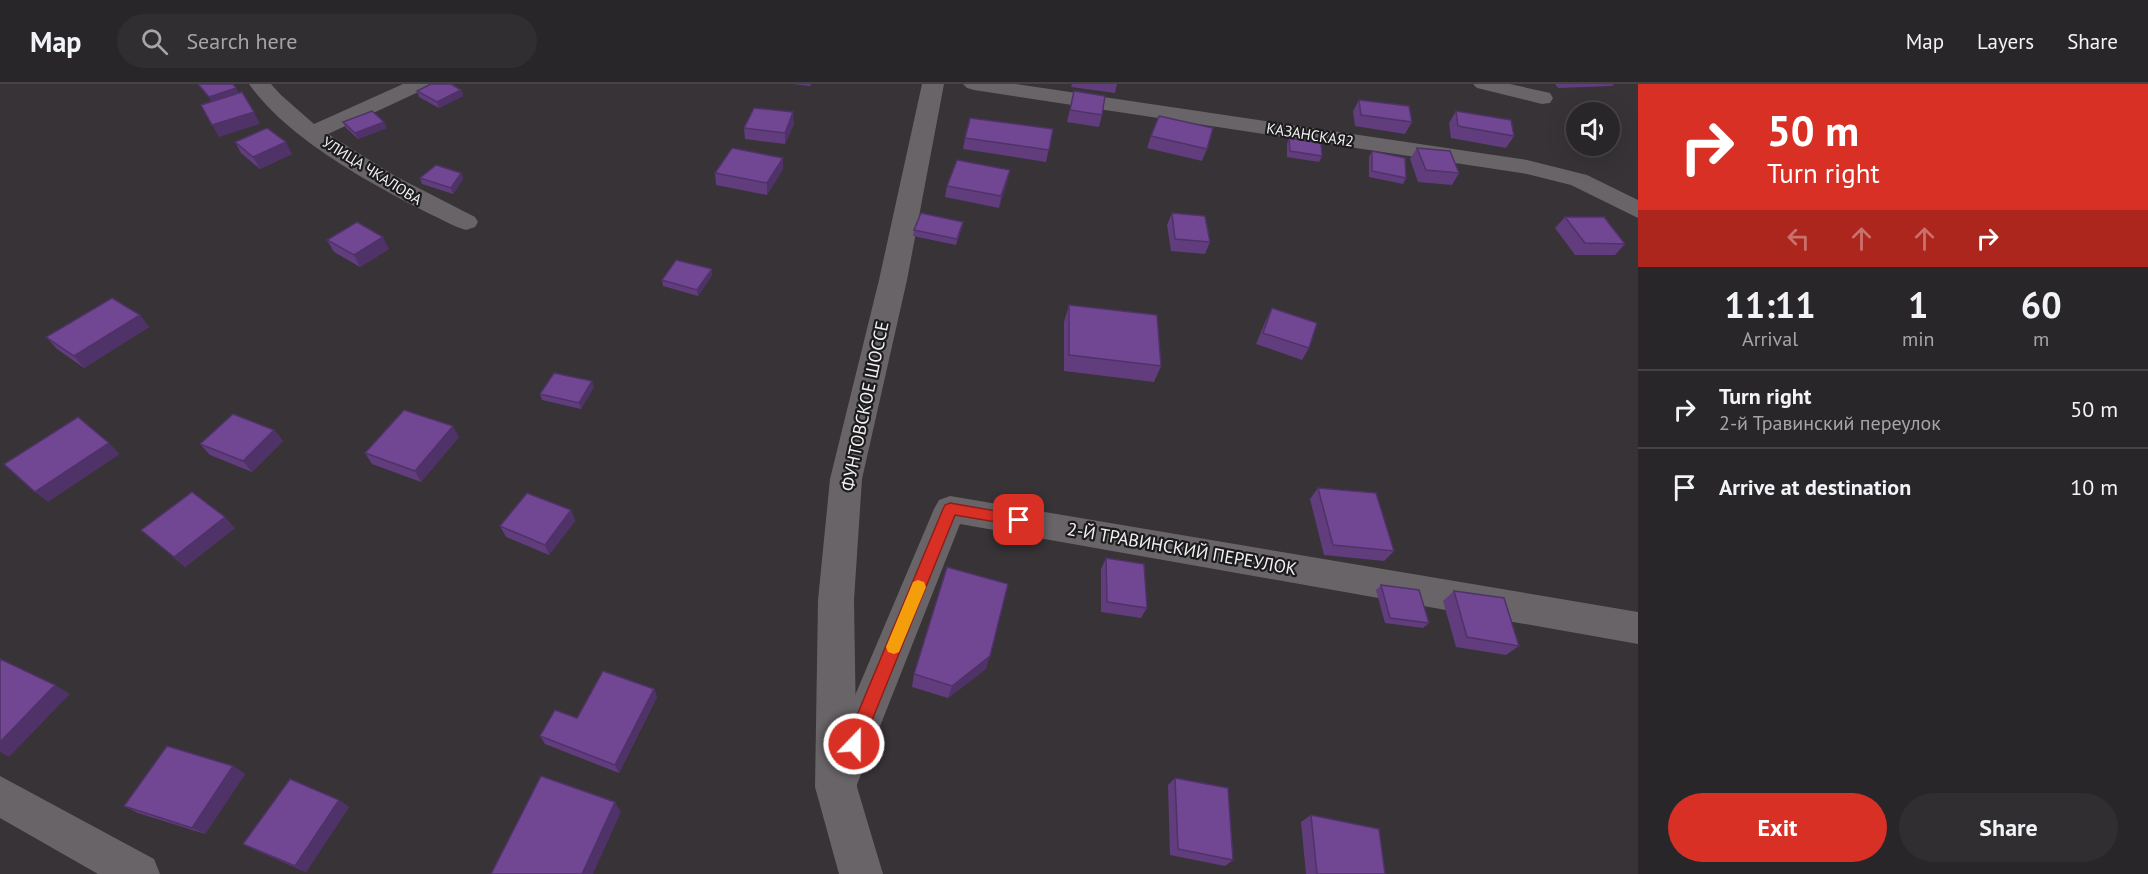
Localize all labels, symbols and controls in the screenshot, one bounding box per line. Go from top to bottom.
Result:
search box [117,14,537,68]
text: Map [30,23,81,60]
icon: search [138,25,171,58]
text: Search here [186,27,297,55]
text: Map [1906,28,1944,55]
text: Layers [1977,28,2034,55]
text: Share [2067,28,2118,55]
map controls [1566,102,1620,156]
button: sound [1566,102,1620,156]
text: 50 m [1767,103,1859,158]
icon: right [1668,108,1746,186]
street label: КАЗАНСКАЯ2 [1265,118,1355,151]
street label: УЛИЦА ЧКАЛОВА [319,132,426,209]
text: Turn right [1767,156,1880,190]
icon: left [1782,222,1815,255]
icon: ahead [1845,222,1878,255]
icon: ahead [1908,222,1941,255]
icon: right [1971,222,2004,255]
text: 11:11 [1724,281,1816,328]
text: 1 [1908,281,1928,328]
text: 60 [2021,281,2062,328]
street label: ФУНТОВСКОЕ ШОССЕ [835,319,894,493]
text: Arrival [1742,326,1798,352]
text: min [1902,326,1935,352]
text: m [2033,326,2049,352]
text: Turn right [1719,382,1811,410]
icon: right [1668,393,1701,426]
text: 50 m [2070,395,2118,423]
text: 2-й Травинский переулок [1719,410,1941,436]
icon: arrive [1668,471,1701,504]
text: Arrive at destination [1719,473,1911,501]
text: 10 m [2070,473,2118,501]
pin [993,494,1044,545]
icon: arrive [1002,503,1035,536]
street label: 2-Й ТРАВИНСКИЙ ПЕРЕУЛОК [1065,517,1299,580]
position arrow [822,712,886,776]
button: Exit [1668,793,1887,862]
button: Share [1899,793,2118,862]

